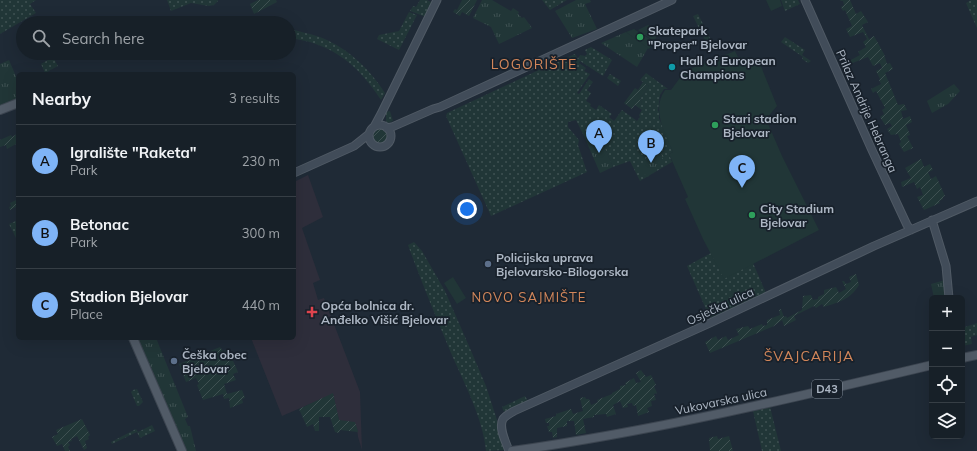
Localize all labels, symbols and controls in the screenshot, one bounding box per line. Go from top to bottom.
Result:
search box [16,16,296,60]
place label: Skatepark "Proper" Bjelovar [648,23,747,52]
icon: search [30,27,52,49]
text: Search here [62,29,144,48]
marker: Skatepark "Proper" Bjelovar [635,32,645,42]
street label: Prilaz Andrije Hebranga [833,47,901,175]
place label: Hall of European Champions [680,53,776,82]
district label: LOGORIŠTE [491,55,577,73]
marker: Hall of European Champions [667,62,677,72]
text: Nearby [32,88,91,109]
text: 3 results [229,90,280,106]
place label: Stari stadion Bjelovar [723,111,797,140]
pin: A [586,120,612,153]
marker: Stari stadion Bjelovar [710,120,720,130]
pin: B [638,130,664,163]
text: Igralište "Raketa" [70,143,196,162]
text: A [40,153,50,169]
text: 230 m [242,153,280,169]
pin: C [729,155,755,188]
text: Park [70,162,97,178]
your location [457,199,477,219]
place label: City Stadium Bjelovar [760,201,834,230]
marker: City Stadium Bjelovar [747,210,757,220]
text: Betonac [70,215,129,234]
text: B [41,225,49,241]
text: 300 m [242,225,280,241]
text: Park [70,234,97,250]
place label: Policijska uprava Bjelovarsko-Bilogorska [496,250,629,279]
marker: Policijska uprava Bjelovarsko-Bilogorska [483,259,493,269]
street label: Osječka ulica [684,284,756,328]
text: Stadion Bjelovar [70,287,188,306]
district label: NOVO SAJMIŠTE [472,289,586,305]
map controls [929,295,965,439]
button: + [929,295,965,331]
text: C [41,297,49,313]
text: 440 m [242,297,280,313]
place label: Opća bolnica dr. Anđelko Višić Bjelovar [321,298,448,327]
text: Place [70,306,103,322]
marker: Opća bolnica dr. Anđelko Višić Bjelovar [306,306,318,318]
button: − [929,331,965,367]
place label: Češka obec Bjelovar [182,347,247,376]
district label: ŠVAJCARIJA [764,347,854,365]
marker: Češka obec Bjelovar [169,356,179,366]
button: locate [929,367,965,403]
road number: D43 [812,380,842,398]
street label: Vukovarska ulica [674,384,768,418]
button: layers [929,403,965,439]

